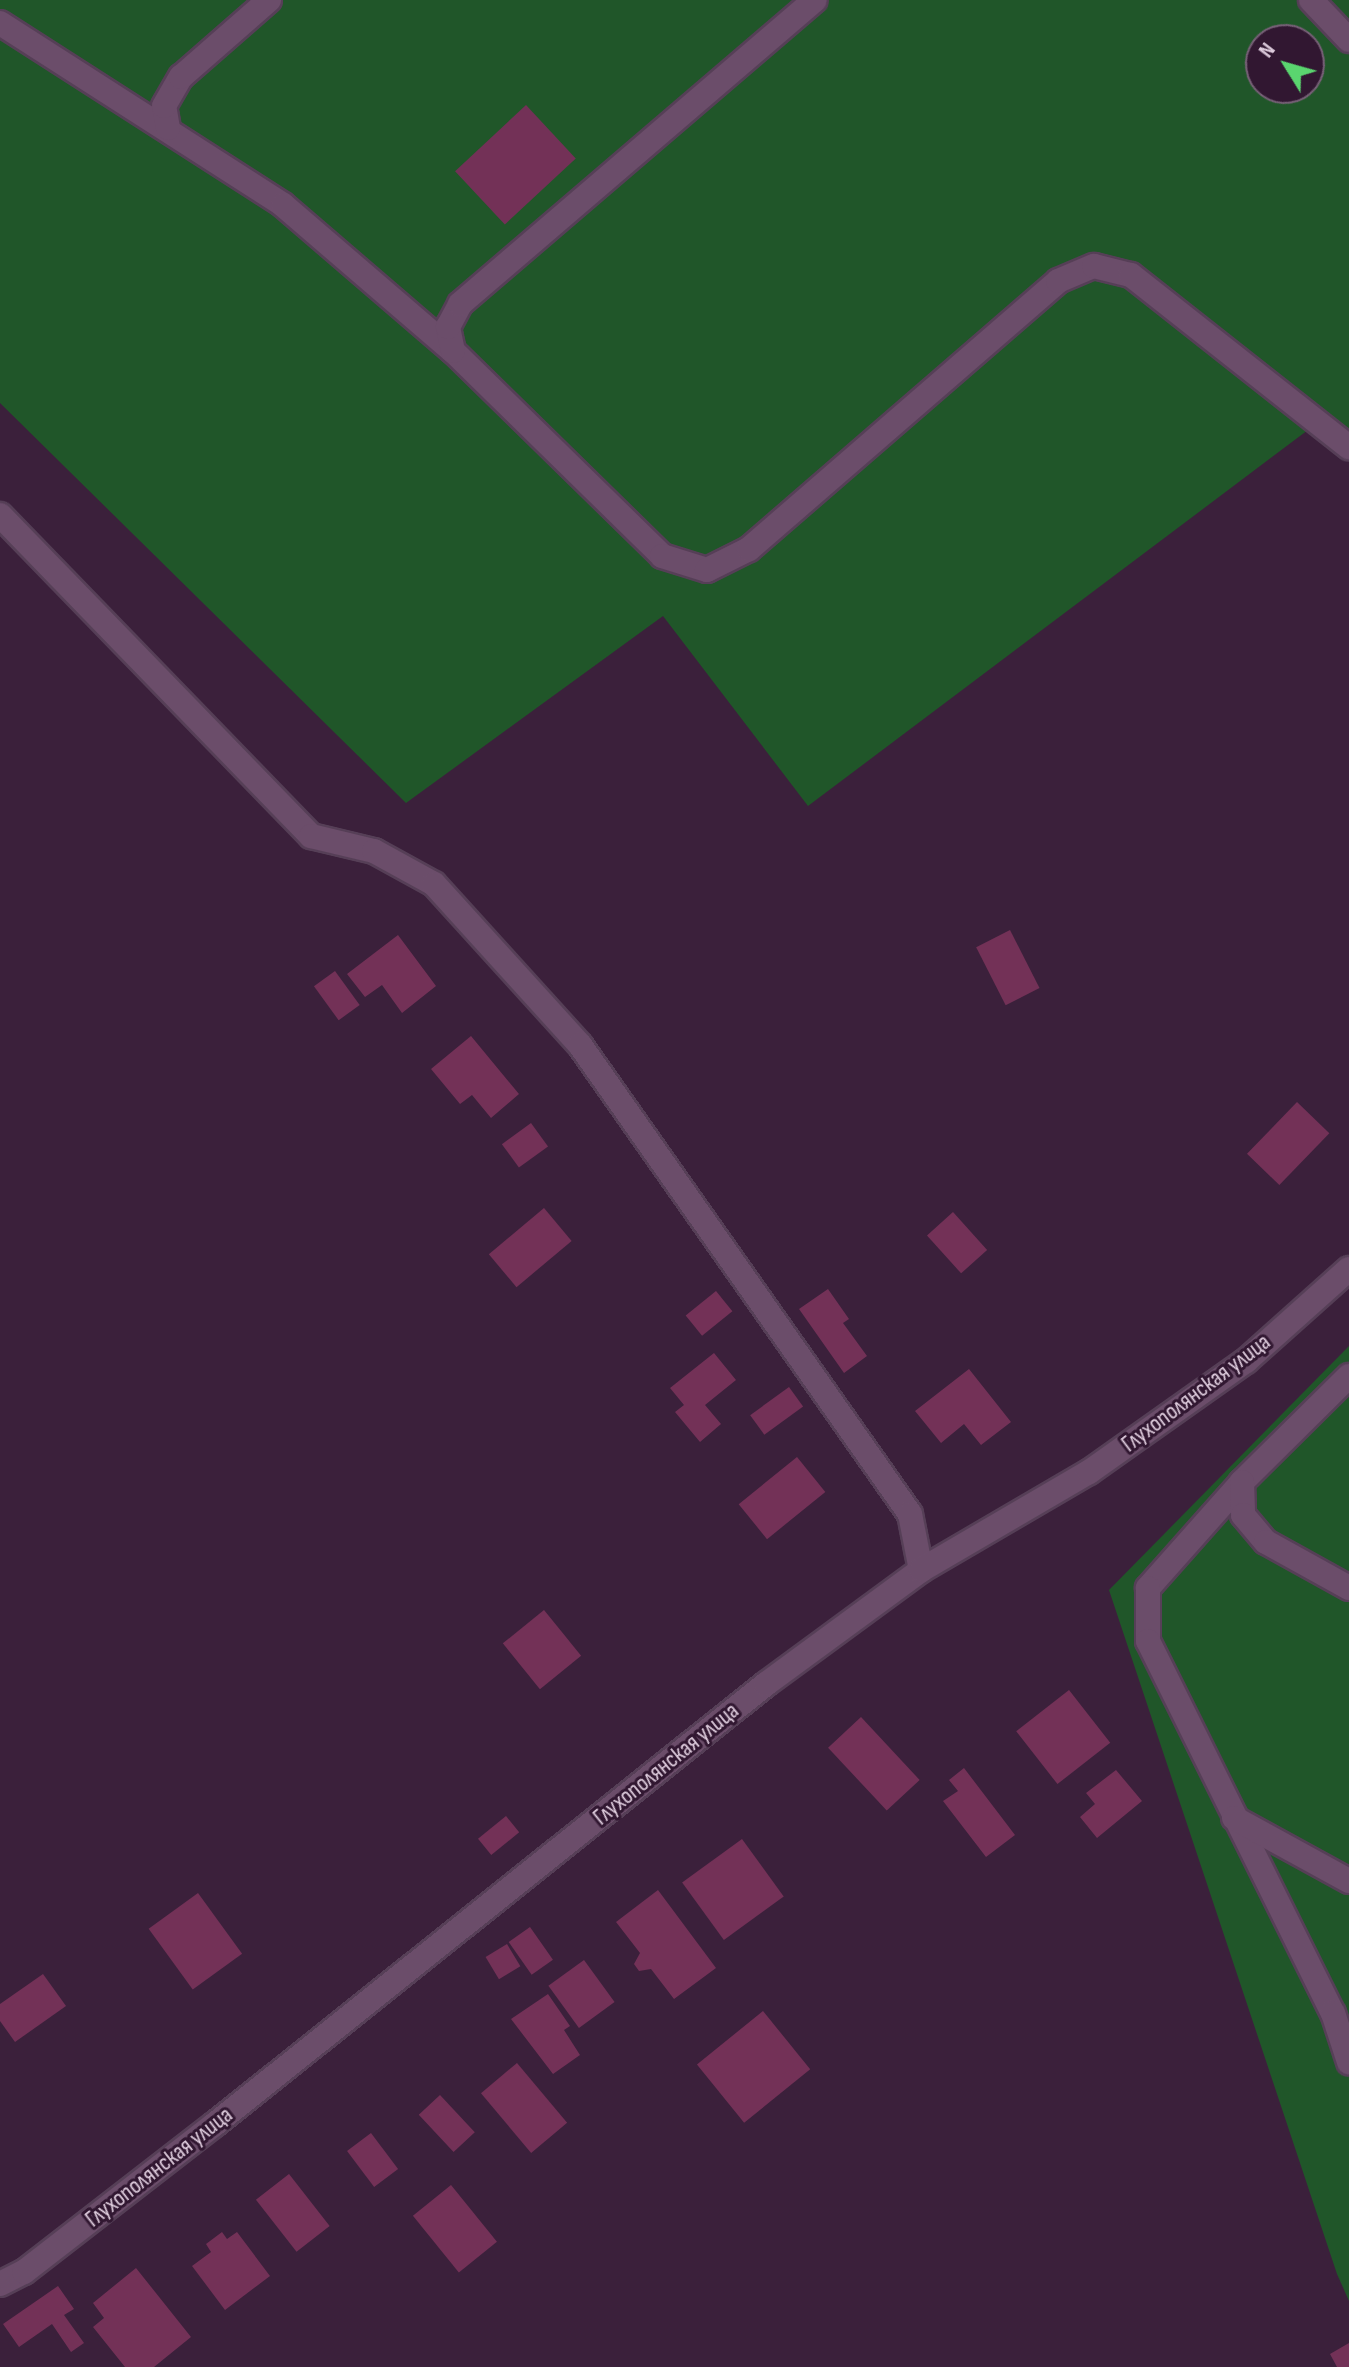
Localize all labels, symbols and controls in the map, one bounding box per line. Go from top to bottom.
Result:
north arrow [1245,24,1325,104]
text: N [1253,38,1281,63]
street label: Глухополянская улица [1116,1328,1276,1458]
street label: Глухополянская улица [587,1696,745,1832]
street label: Глухополянская улица [80,2101,238,2233]

